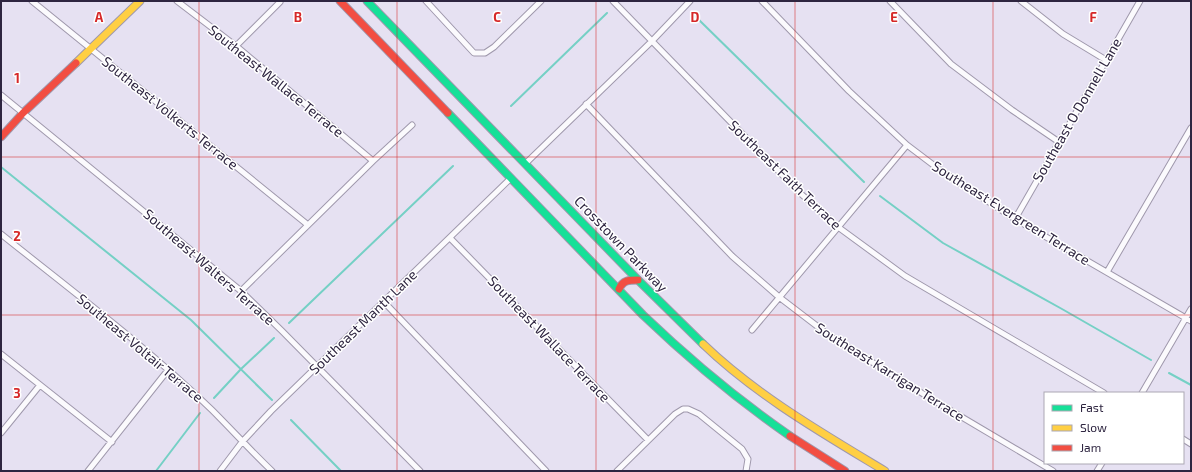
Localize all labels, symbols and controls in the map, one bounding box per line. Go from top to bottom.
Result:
text: A [95,9,104,25]
text: B [294,9,302,25]
text: C [493,9,501,25]
text: D [691,9,700,25]
text: E [890,9,898,25]
text: F [1089,9,1097,25]
street label: Southeast Wallace Terrace [205,21,347,140]
street label: Southeast O Donnell Lane [1028,35,1125,185]
street label: Southeast Volkerts Terrace [99,52,242,173]
text: 1 [14,70,20,86]
street label: Southeast Faith Terrace [726,116,845,233]
street label: Southeast Evergreen Terrace [929,157,1093,268]
street label: Crosstown Parkway [571,192,672,296]
street label: Southeast Walters Terrace [140,205,278,328]
text: 2 [13,228,21,244]
street label: Southeast Manth Lane [305,266,420,378]
street label: Southeast Wallace Terrace [485,272,614,405]
street label: Southeast Voltair Terrace [74,290,207,405]
street label: Southeast Karrigan Terrace [813,319,968,424]
text: 3 [13,385,21,401]
legend [1044,392,1184,464]
text: Fast [1080,400,1104,414]
text: Slow [1080,420,1107,434]
text: Jam [1080,440,1101,454]

